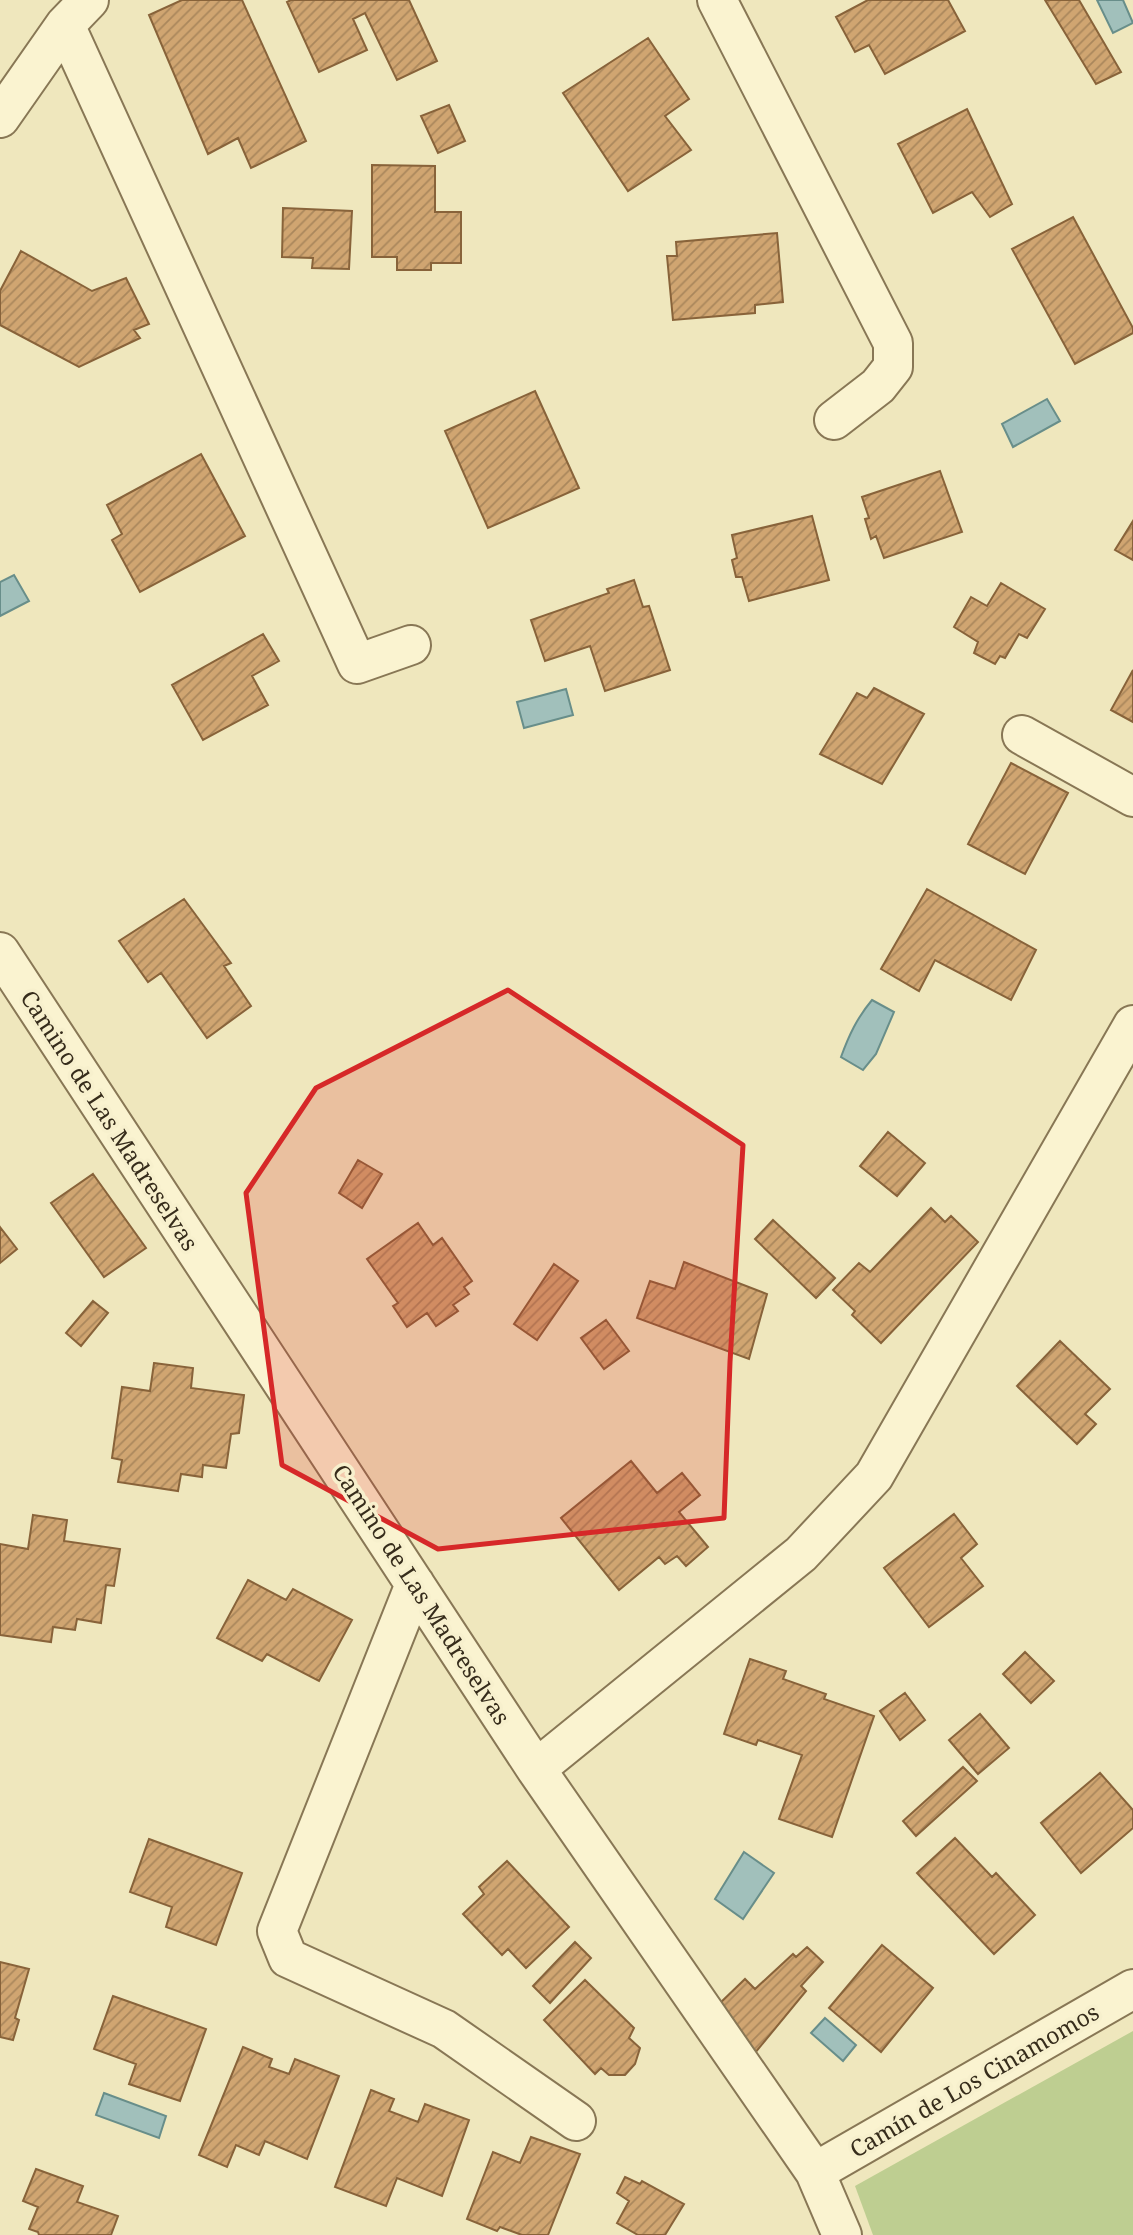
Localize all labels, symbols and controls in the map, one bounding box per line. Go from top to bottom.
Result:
street label: Camino de Las Madreselvas [14,984,206,1256]
street label: Camino de Las Madreselvas [326,1458,518,1730]
street label: Camín de Los Cinamomos [843,1995,1105,2165]

